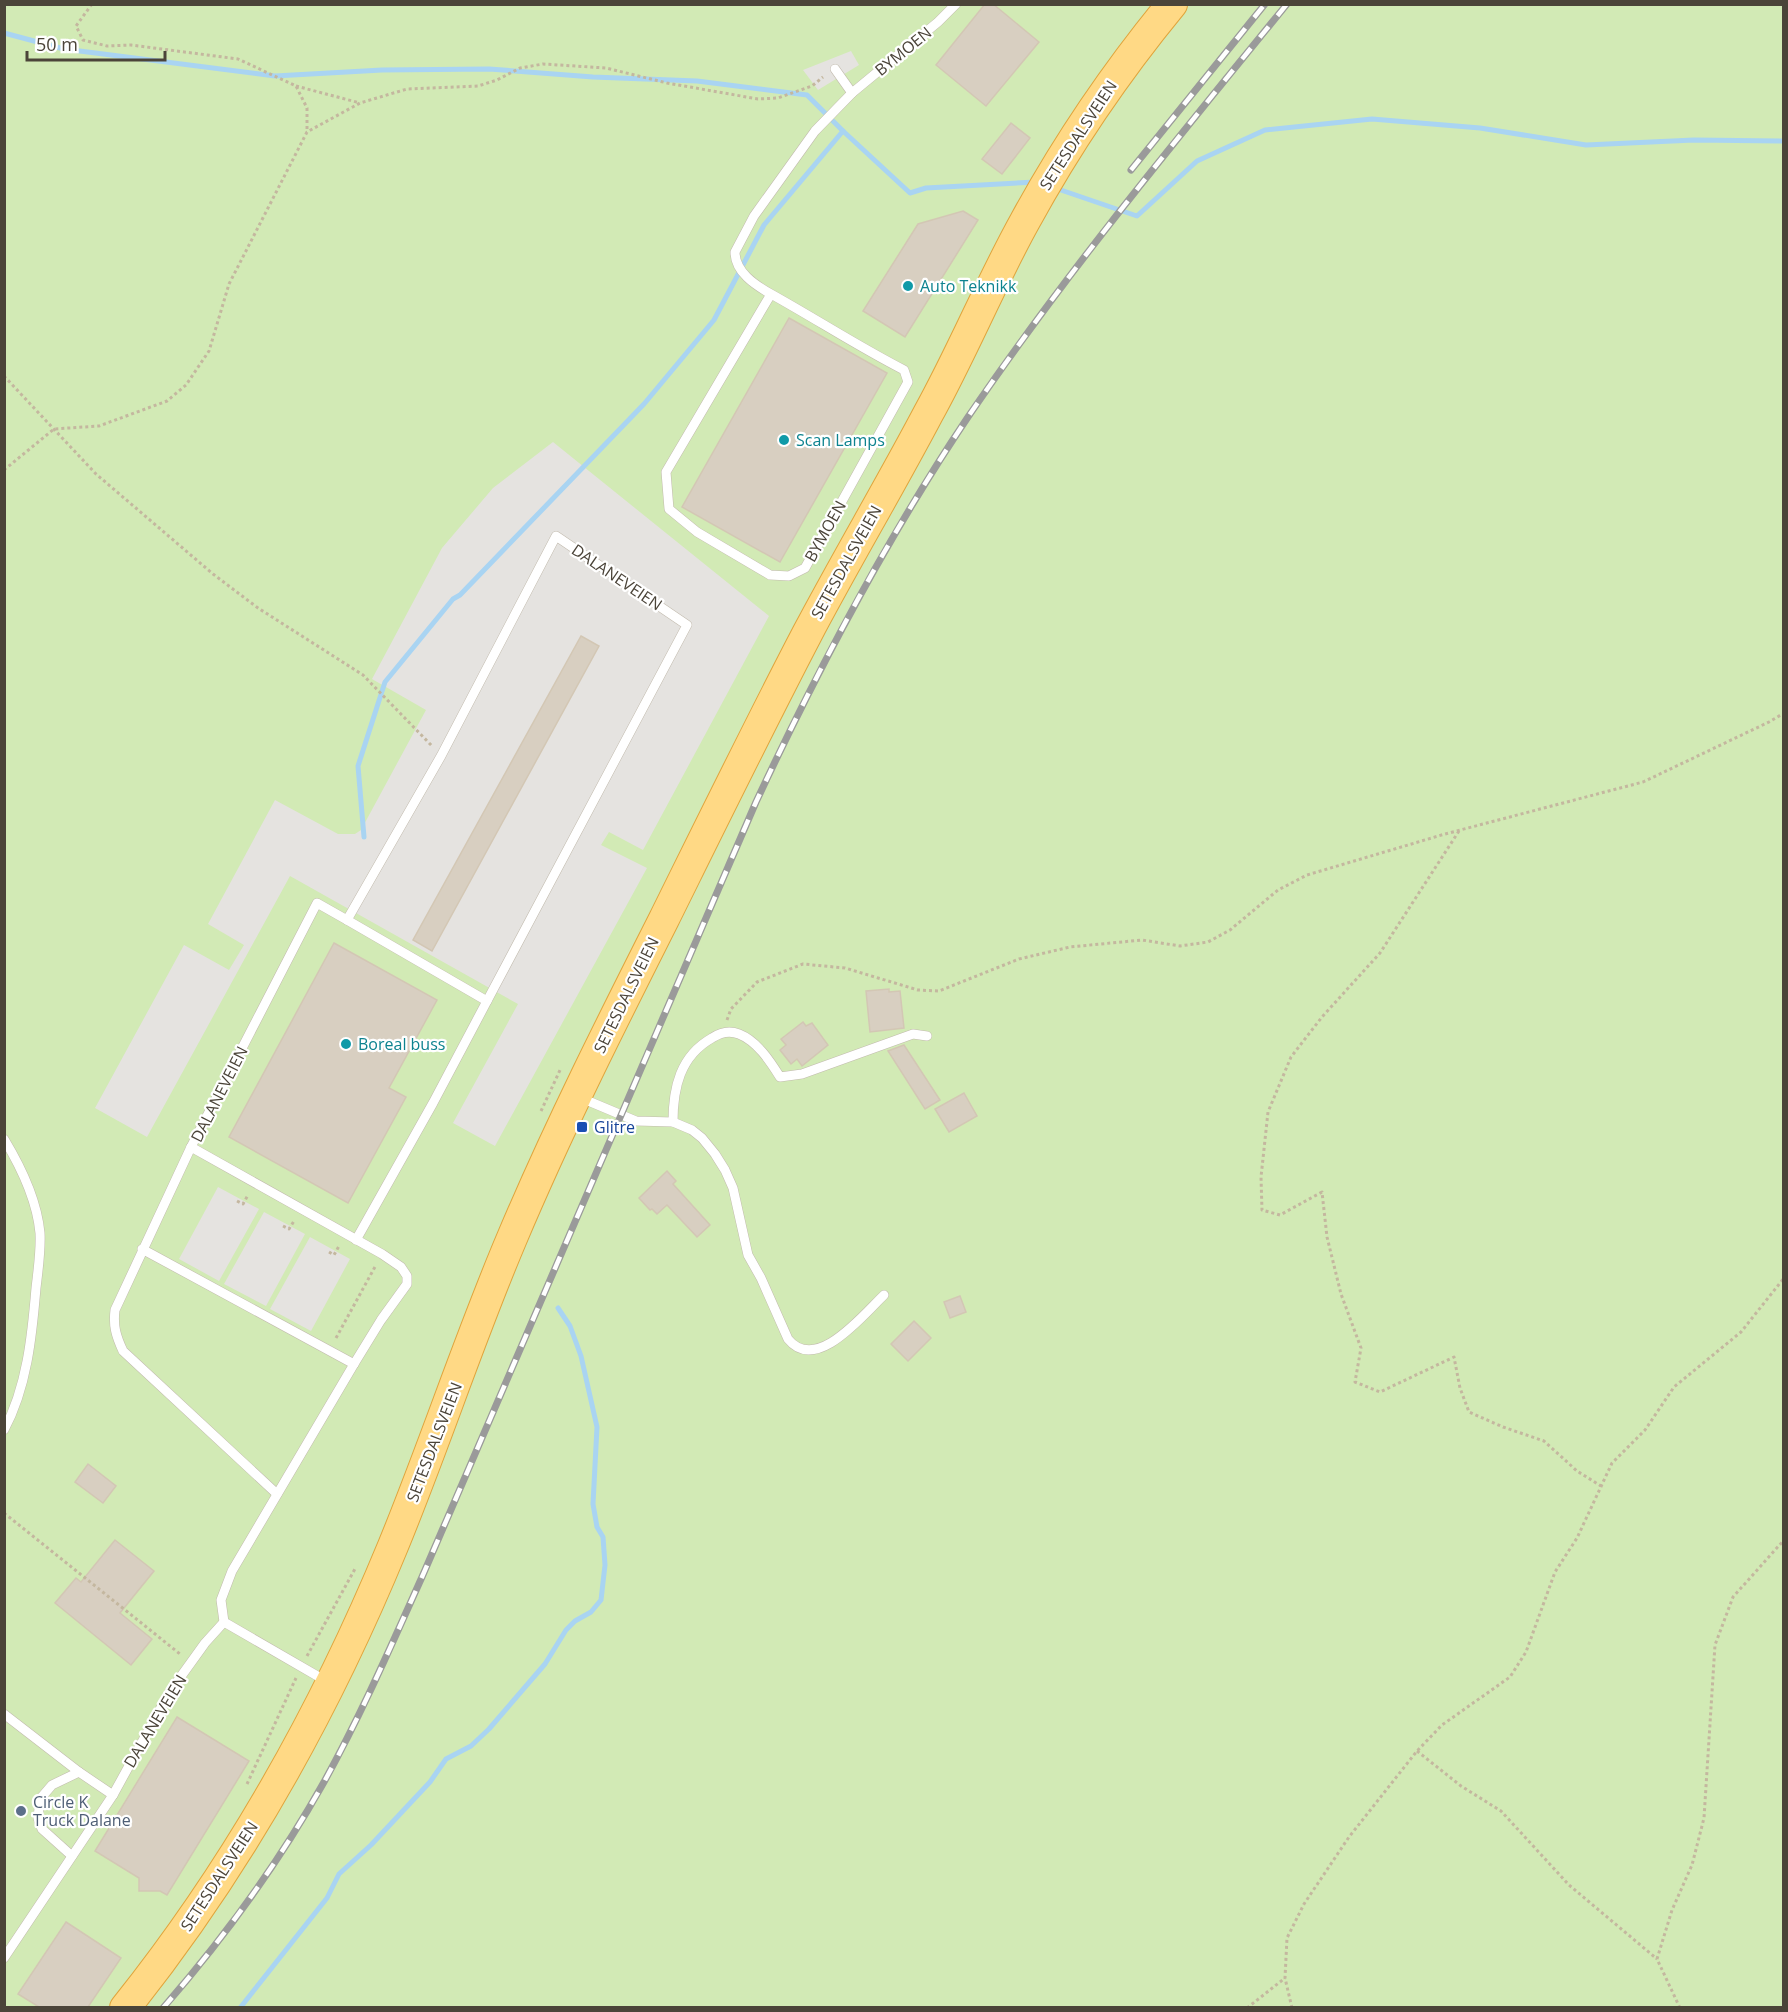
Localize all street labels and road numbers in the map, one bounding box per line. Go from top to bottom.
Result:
street label: BYMOEN [870,21,936,81]
street label: SETESDALSVEIEN [1034,76,1122,194]
street label: BYMOEN [799,496,851,566]
street label: SETESDALSVEIEN [806,501,886,623]
street label: DALANEVEIEN [567,539,667,615]
street label: SETESDALSVEIEN [588,933,664,1057]
street label: DALANEVEIEN [185,1042,253,1146]
street label: SETESDALSVEIEN [401,1379,467,1505]
street label: DALANEVEIEN [119,1670,191,1772]
street label: SETESDALSVEIEN [175,1817,263,1935]

